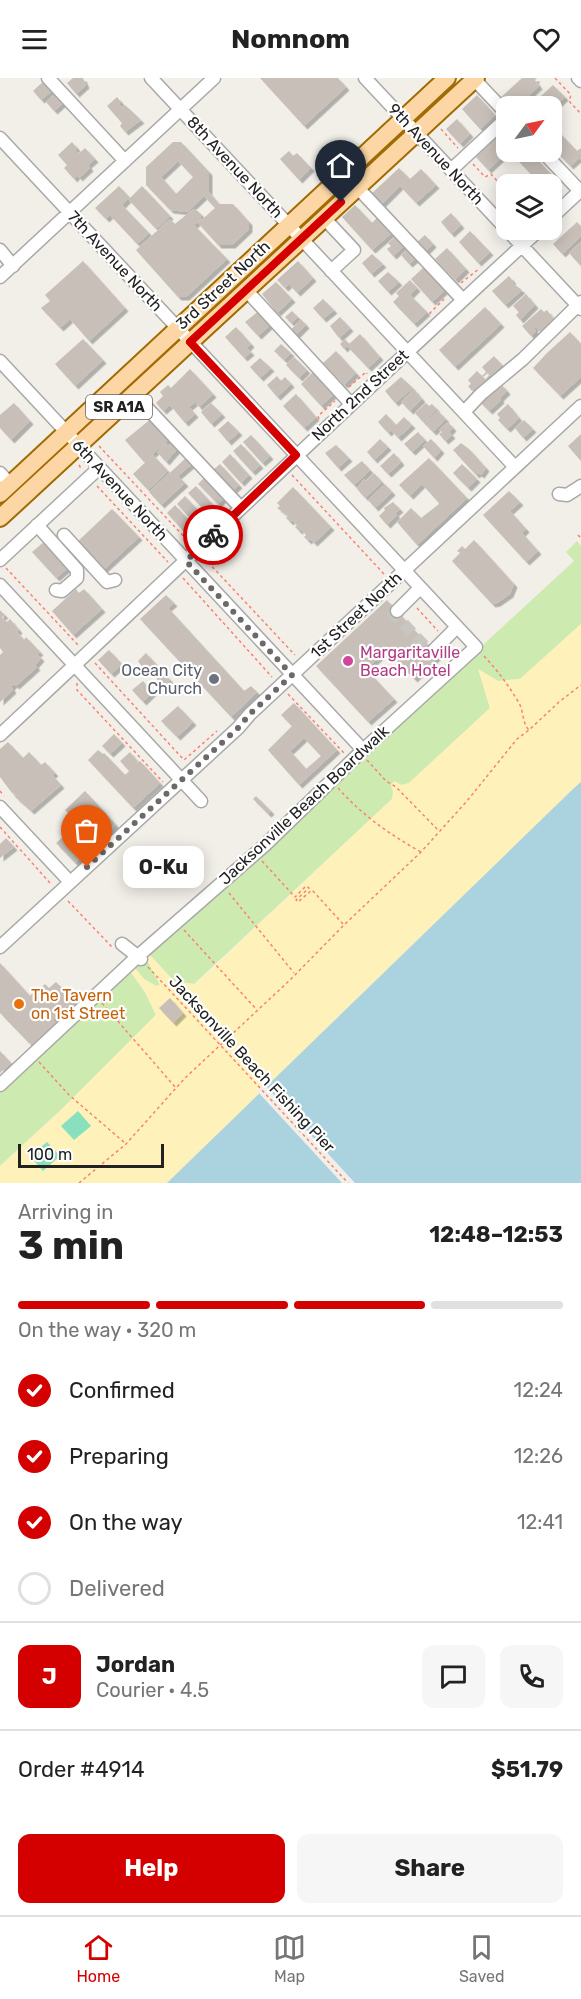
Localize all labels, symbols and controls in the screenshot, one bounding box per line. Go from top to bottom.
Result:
icon: menu [18,23,51,56]
text: Nomnom [231,23,350,55]
icon: heart [530,23,563,56]
north arrow [496,96,562,162]
map controls [496,96,562,240]
street label: 9th Avenue North [384,99,488,209]
street label: 8th Avenue North [183,112,287,222]
pin [315,140,366,202]
icon: home [324,149,357,182]
button: layers [496,174,562,240]
street label: 7th Avenue North [64,207,166,315]
street label: 3rd Street North [172,237,274,333]
street label: North 2nd Street [308,345,412,445]
road number: SR A1A [86,395,152,419]
street label: 6th Avenue North [68,435,172,545]
courier [183,505,243,565]
icon: bike [197,519,230,552]
street label: 1st Street North [306,568,406,662]
place label: Margaritaville Beach Hotel [360,643,460,680]
marker: Margaritaville Beach Hotel [341,654,355,668]
place label: Ocean City Church [121,661,202,698]
marker: Ocean City Church [207,672,221,686]
street label: Jacksonville Beach Boardwalk [215,721,393,889]
pin [61,805,112,867]
icon: bag [70,814,103,847]
callout: O-Ku [123,846,204,888]
text: O-Ku [139,855,188,879]
street label: Jacksonville Beach Fishing Pier [165,972,339,1156]
place label: The Tavern on 1st Street [31,986,125,1023]
marker: The Tavern on 1st Street [12,997,26,1011]
scale bar [18,1141,164,1168]
text: 100 m [27,1145,72,1164]
text: Arriving in [18,1200,113,1224]
text: 12:48–12:53 [429,1221,563,1248]
text: 3 min [18,1223,124,1269]
text: On the way · 320 m [18,1318,196,1342]
icon: check [18,1374,51,1407]
text: Confirmed [69,1377,175,1404]
text: 12:24 [514,1378,563,1402]
icon: check [18,1440,51,1473]
text: Preparing [69,1443,169,1470]
text: 12:26 [514,1444,563,1468]
icon: check [18,1506,51,1539]
text: On the way [69,1509,183,1536]
text: 12:41 [517,1510,563,1534]
text: Delivered [69,1575,165,1602]
button: chat [422,1645,485,1708]
button: phone [500,1645,563,1708]
text: Jordan [96,1651,175,1678]
text: J [42,1663,57,1690]
text: Courier · 4.5 [96,1678,209,1702]
text: Order #4914 [18,1756,145,1783]
text: $51.79 [491,1756,563,1783]
button: Help [18,1834,285,1903]
button: Share [297,1834,563,1903]
tab: Home [76,1931,120,1986]
tab: Map [273,1931,306,1986]
tab: Saved [459,1931,505,1986]

